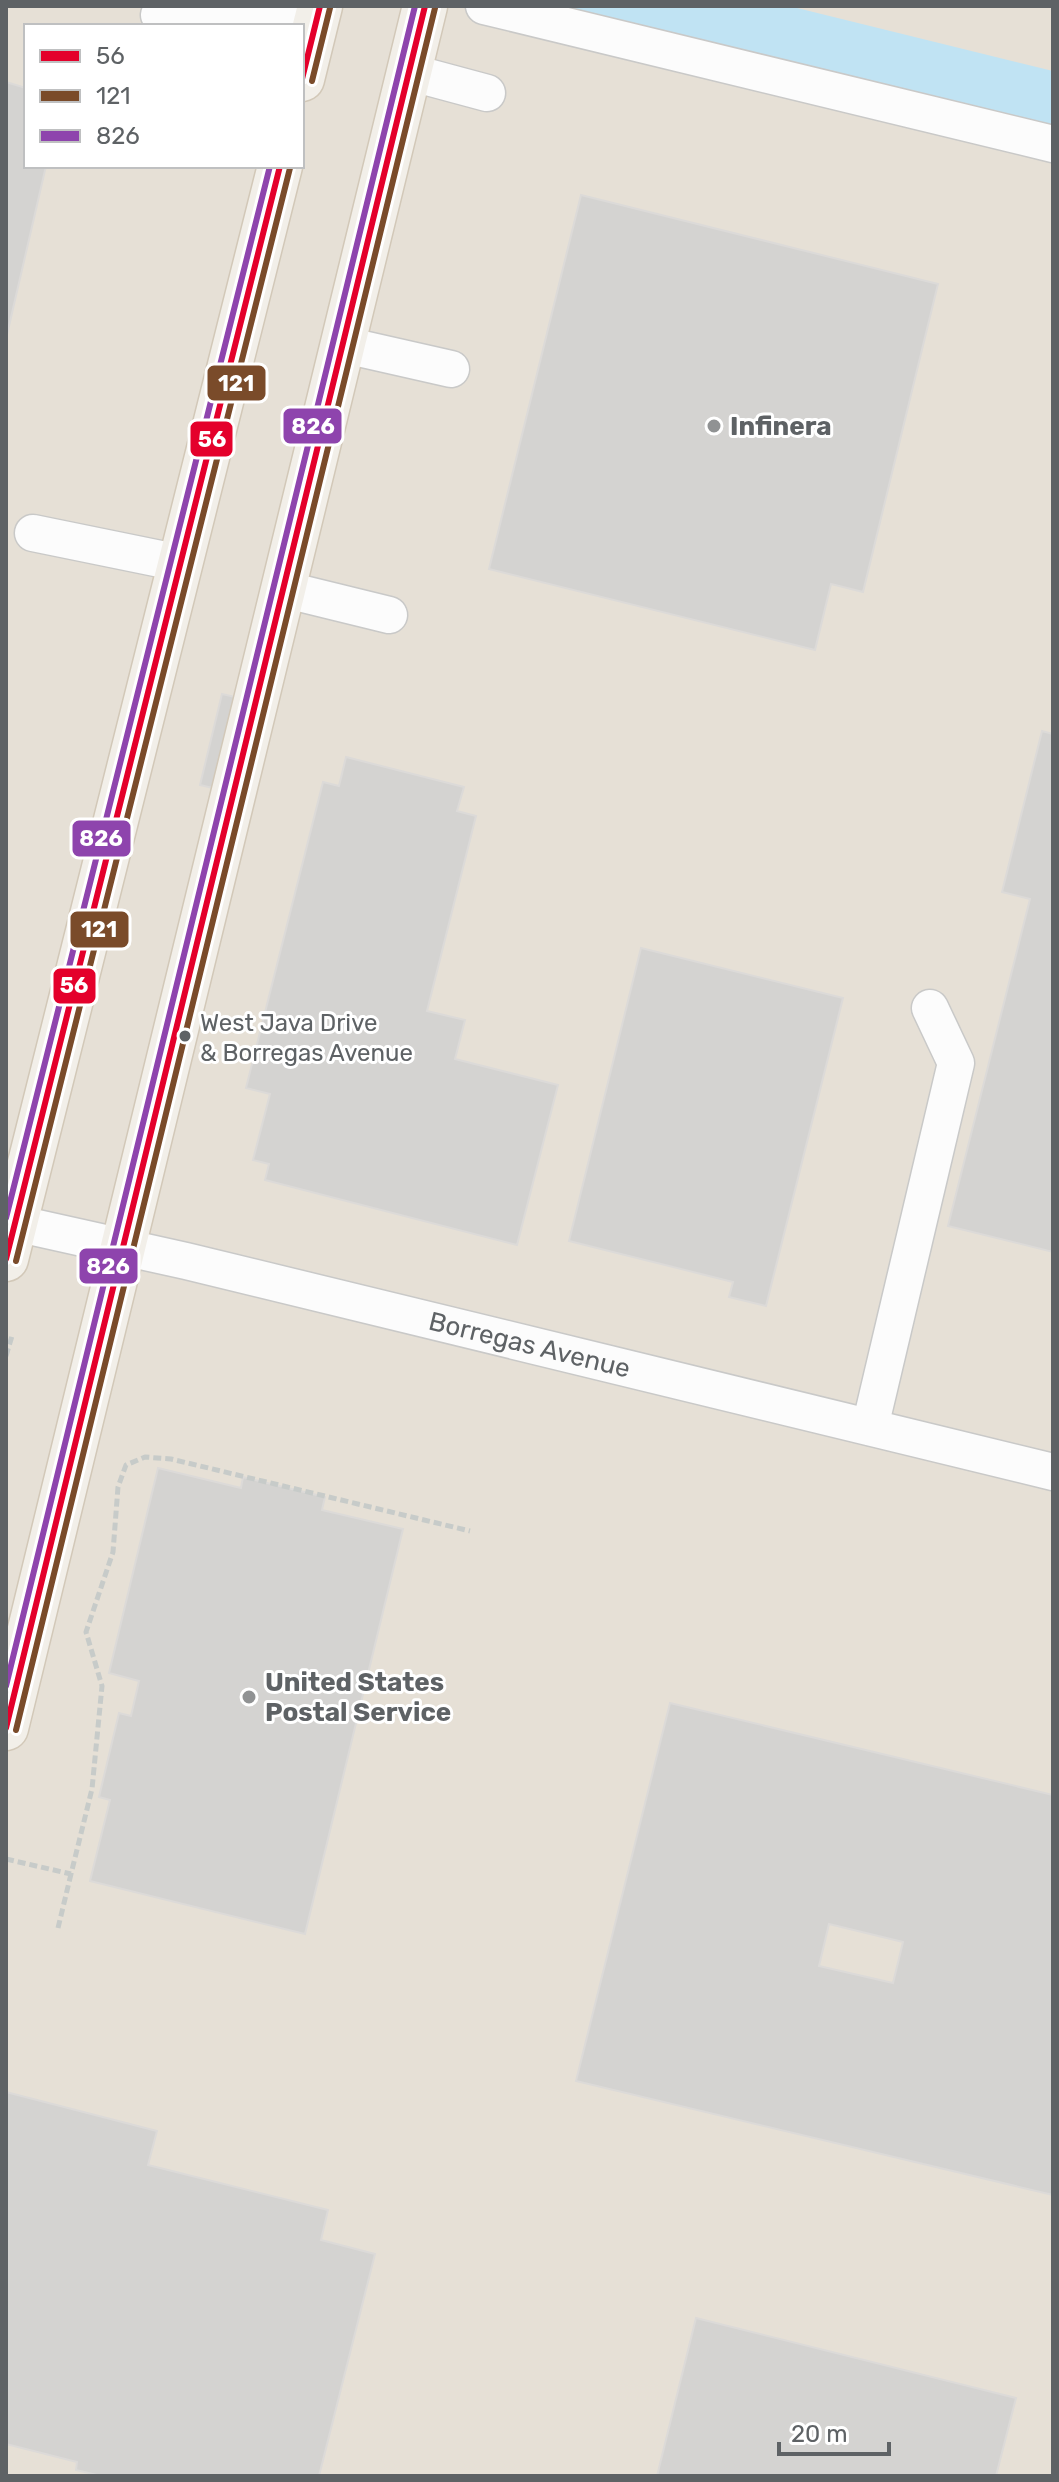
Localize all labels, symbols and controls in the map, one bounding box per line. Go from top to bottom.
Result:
legend [24,24,304,168]
text: 56 [96,42,125,70]
text: 121 [96,82,131,110]
text: 826 [96,122,140,150]
line badge: 121 [206,364,267,402]
text: 121 [218,370,254,397]
line badge: 826 [282,407,343,445]
place label: Infinera [730,411,832,442]
text: 826 [291,413,335,440]
marker: Infinera [705,417,723,435]
line badge: 56 [189,420,234,458]
text: 56 [198,426,226,453]
line badge: 826 [71,819,132,858]
text: 826 [79,825,123,852]
line badge: 121 [69,910,130,949]
text: 121 [81,916,117,943]
line badge: 56 [52,967,97,1005]
text: 56 [60,972,88,999]
place label: West Java Drive & Borregas Avenue [200,1009,413,1067]
marker: West Java Drive & Borregas Avenue [177,1028,193,1044]
line badge: 826 [78,1247,139,1285]
text: 826 [86,1253,130,1280]
street label: Borregas Avenue [426,1306,633,1385]
place label: United States Postal Service [265,1667,451,1728]
marker: United States Postal Service [240,1688,258,1706]
scale bar [779,2406,889,2456]
text: 20 m [791,2420,848,2448]

